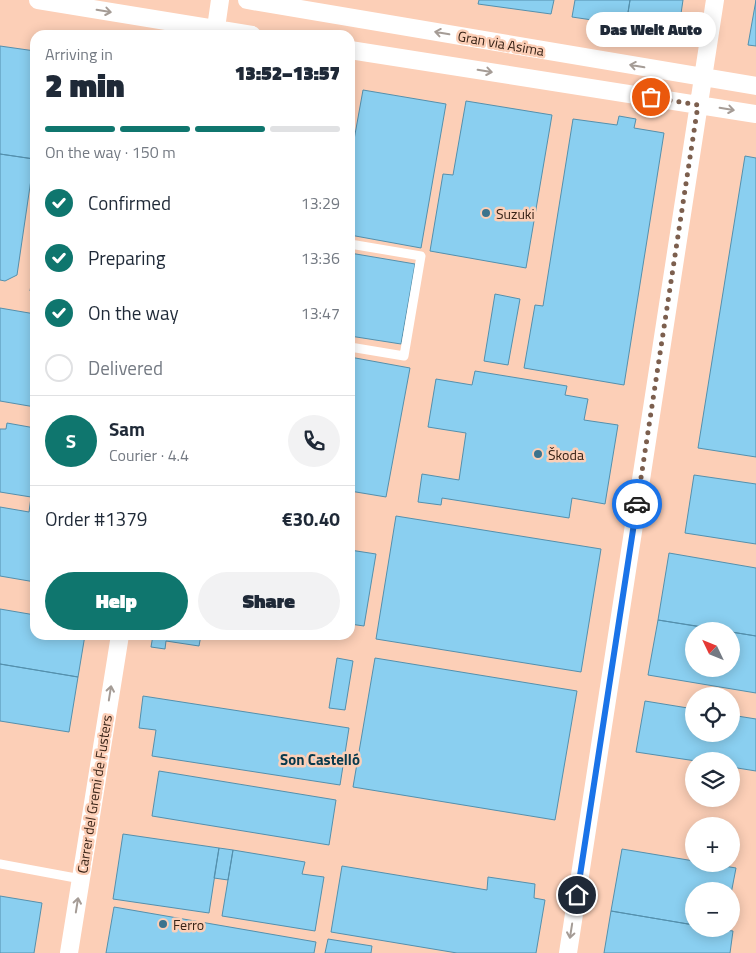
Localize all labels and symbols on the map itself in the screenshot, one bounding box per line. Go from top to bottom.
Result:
one-way arrow [95,6,111,16]
callout: Das Welt Auto [586,12,716,47]
street label: Gran via Asima [456,25,546,61]
one-way arrow [435,28,451,38]
one-way arrow [630,61,646,71]
one-way arrow [476,67,492,77]
pin [630,76,672,118]
one-way arrow [719,105,735,115]
place label: Suzuki [496,203,535,224]
marker: Suzuki [480,207,492,219]
place label: Škoda [548,444,584,465]
marker: Škoda [532,448,544,460]
courier [612,479,662,529]
north arrow [685,622,740,678]
one-way arrow [106,685,116,701]
street label: Carrer del Gremi de Fusters [71,713,117,875]
district label: Son Castelló [280,748,360,771]
pin [556,874,598,916]
one-way arrow [72,897,82,913]
place label: Ferro [173,914,204,935]
marker: Ferro [157,918,169,930]
one-way arrow [566,923,576,939]

